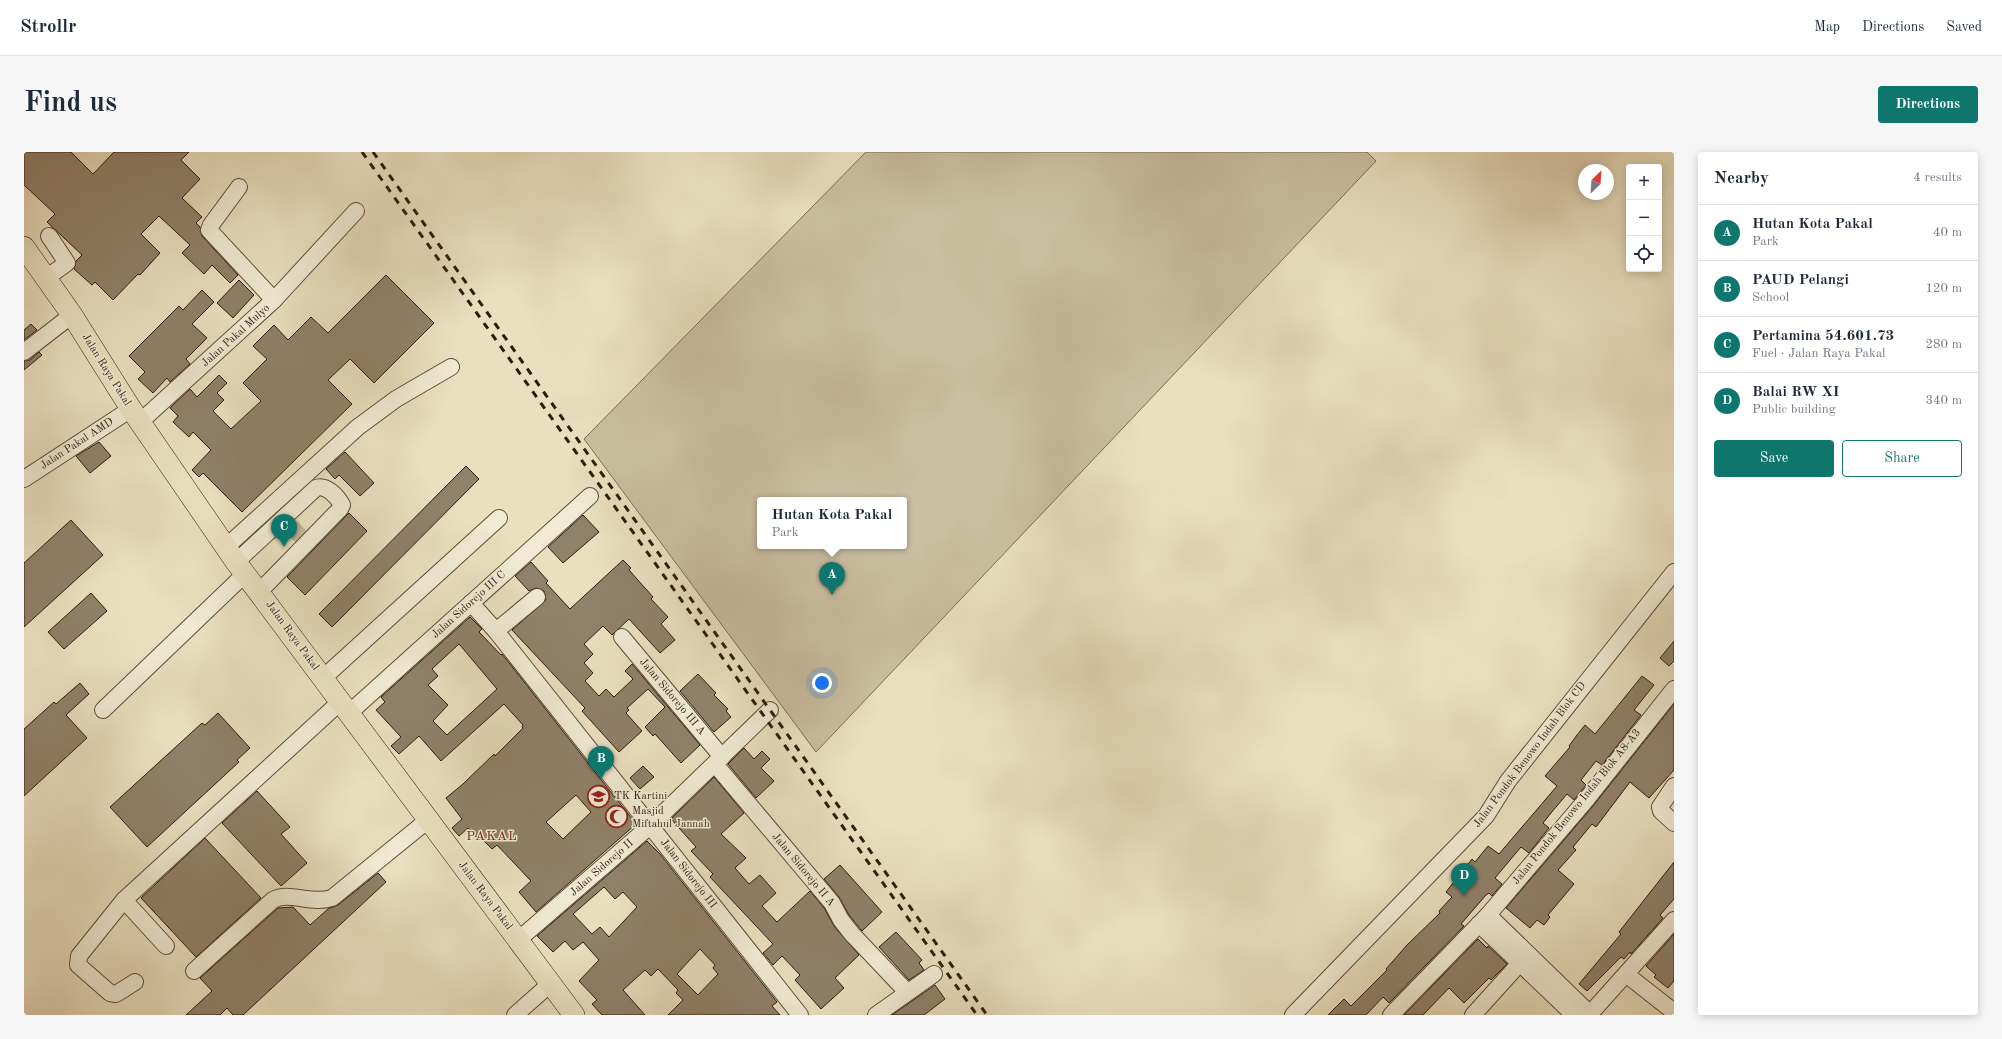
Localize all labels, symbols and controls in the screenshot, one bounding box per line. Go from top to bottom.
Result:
text: Strollr [20,18,76,37]
text: Map [1814,20,1840,34]
text: Directions [1862,20,1924,34]
text: Saved [1946,20,1982,34]
button: Directions [1878,86,1978,123]
text: Find us [24,90,117,118]
north arrow [1578,164,1614,200]
map controls [1626,164,1662,272]
button: + [1626,164,1662,200]
text: Nearby [1714,170,1769,187]
text: 4 results [1913,171,1962,184]
button: − [1626,200,1662,236]
text: Hutan Kota Pakal [1752,217,1873,232]
text: A [1722,226,1732,239]
text: 40 m [1933,226,1962,239]
text: Park [1752,235,1779,248]
button: locate [1626,236,1662,272]
text: PAUD Pelangi [1752,273,1849,288]
text: B [1722,282,1732,295]
text: 120 m [1925,282,1962,295]
text: School [1752,291,1789,304]
street label: Jalan Pakal Mulyo [200,303,272,369]
text: Pertamina 54.601.73 [1752,329,1894,344]
street label: Jalan Raya Pakal [79,332,133,408]
text: C [1723,338,1731,351]
text: 280 m [1925,338,1962,351]
text: Fuel · Jalan Raya Pakal [1752,347,1886,360]
text: Balai RW XI [1752,385,1839,400]
text: D [1722,394,1732,407]
text: 340 m [1925,394,1962,407]
text: Public building [1752,403,1836,416]
street label: Jalan Pakal AMD [39,416,116,472]
button: Save [1714,440,1834,477]
button: Share [1842,440,1962,477]
popup [757,497,907,549]
text: Hutan Kota Pakal [772,508,892,523]
pin: C [271,514,297,547]
text: Park [772,526,798,539]
pin: A [819,562,845,595]
street label: Jalan Sidorejo III C [430,569,508,641]
street label: Jalan Raya Pakal [263,599,321,673]
street label: Jalan Sidorejo III A [637,657,707,738]
your location [812,673,832,693]
street label: Jalan Pondok Benowo Indah Blok CD [1472,680,1588,830]
street label: Jalan Pondok Benowo Indah Blok A8-A3 [1511,727,1643,887]
pin: B [588,746,614,779]
school or university icon: TK Kartini [586,783,612,809]
place label: TK Kartini [614,791,667,802]
mosque icon: Masjid Miftahul Jannah [603,804,629,830]
place label: Masjid Miftahul Jannah [632,806,710,830]
district label: PAKAL [466,830,518,843]
street label: Jalan Sidorejo II A [769,831,837,909]
street label: Jalan Sidorejo III [658,837,718,911]
street label: Jalan Sidorejo II [568,838,636,898]
street label: Jalan Raya Pakal [456,860,514,932]
pin: D [1451,863,1477,896]

